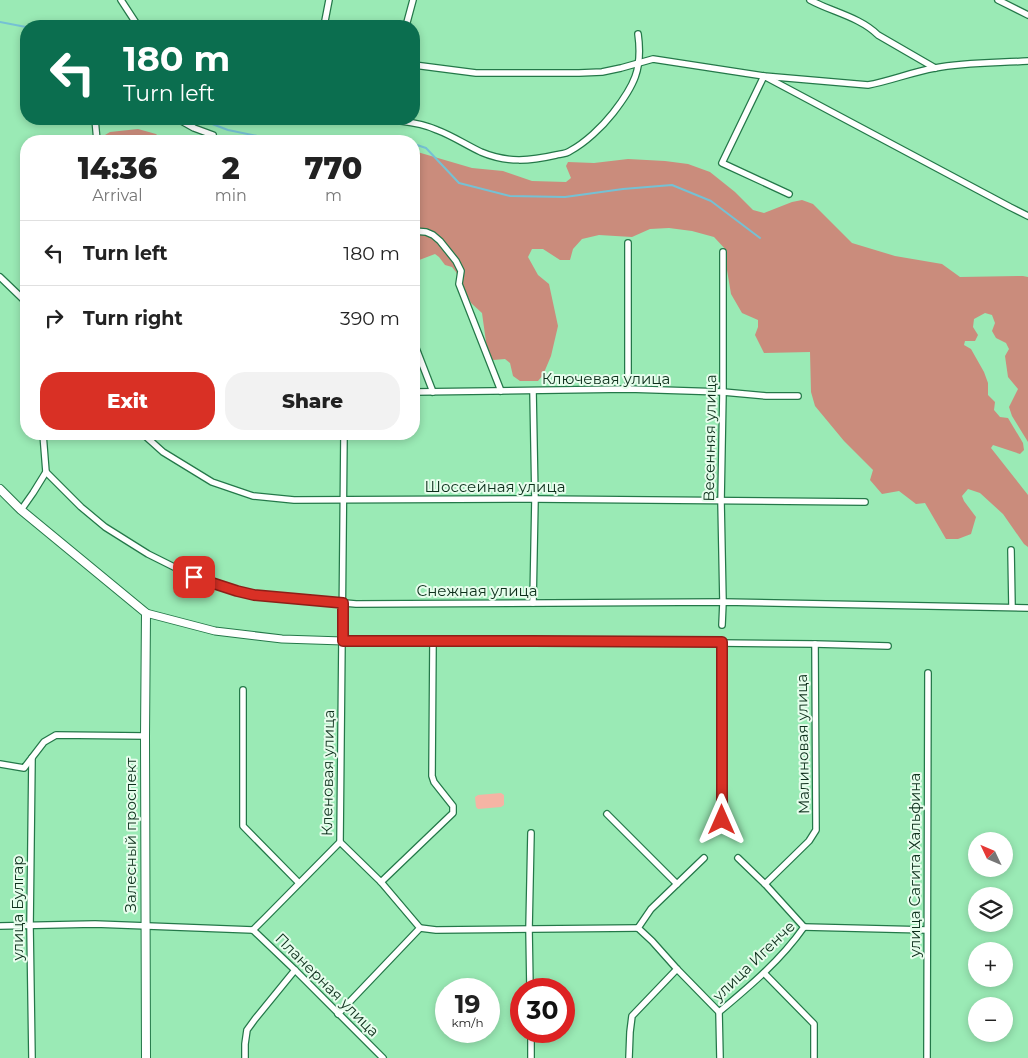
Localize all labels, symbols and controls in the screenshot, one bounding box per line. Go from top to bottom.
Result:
text: 180 m [123,37,230,80]
icon: left [40,40,105,105]
text: Turn left [123,80,215,107]
text: 14:36 [78,150,157,187]
text: 2 [222,150,240,187]
text: 770 [304,150,362,187]
text: Arrival [92,186,143,205]
text: min [215,186,247,205]
text: m [325,186,342,205]
icon: left [40,239,68,267]
text: Turn left [83,242,168,265]
text: 180 m [343,242,400,265]
icon: right [40,304,68,332]
text: Turn right [83,307,183,330]
text: 390 m [340,307,400,330]
street label: Ключевая улица [542,369,670,388]
button: Exit [40,372,215,430]
button: Share [225,372,400,430]
street label: Весенняя улица [699,374,720,502]
street label: Шоссейная улица [425,477,565,496]
pin [173,556,215,598]
icon: arrive [180,563,208,591]
street label: Снежная улица [416,581,538,600]
street label: Малиновая улица [792,674,813,814]
street label: Кленовая улица [317,710,338,836]
street label: Залесный проспект [121,757,140,912]
street label: улица Сагита Хальфина [905,773,924,958]
position arrow [695,793,747,845]
north arrow [968,832,1012,878]
map controls [968,832,1013,1042]
street label: улица Булгар [8,855,27,962]
button: layers [968,887,1013,932]
street label: улица Игенче [708,916,799,1006]
street label: Планерная улица [271,929,383,1041]
button: + [968,942,1013,987]
speed limit sign: 30 [510,978,575,1043]
text: 19 [455,989,480,1019]
button: − [968,997,1013,1042]
text: km/h [451,1015,484,1030]

